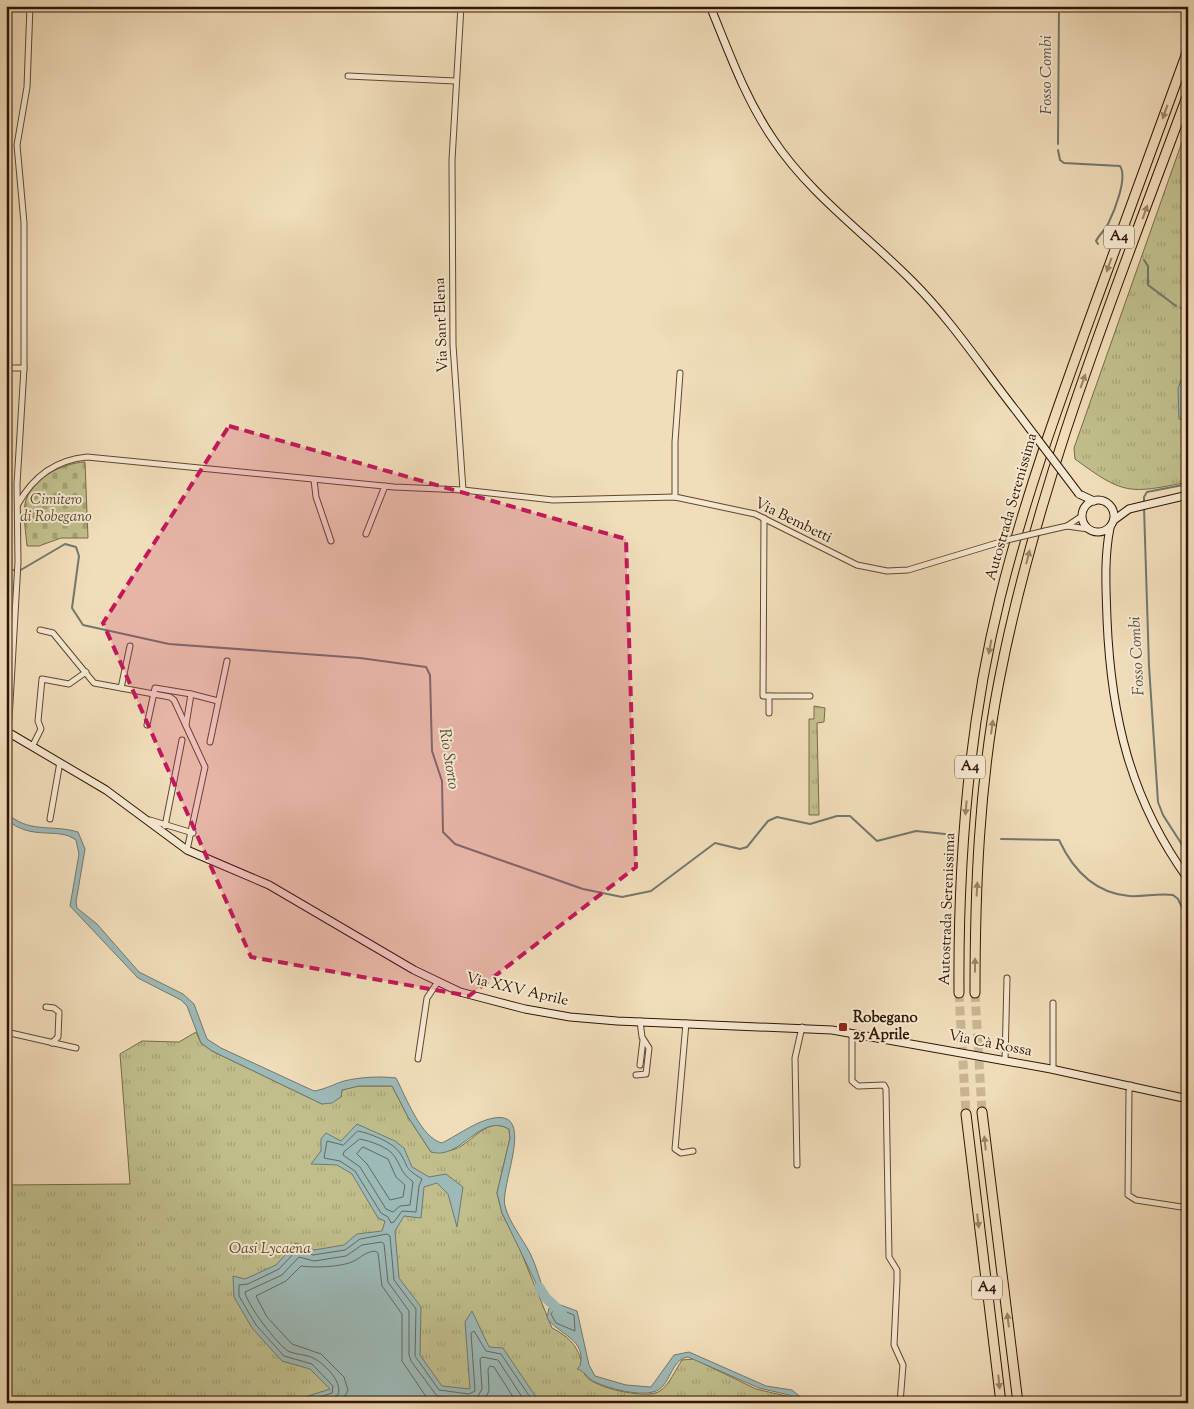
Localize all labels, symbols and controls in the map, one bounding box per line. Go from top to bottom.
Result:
water label: Fosso Combi [1036,35,1059,115]
one-way arrow [1161,105,1169,120]
one-way arrow [1141,204,1149,219]
road number: A4 [1104,226,1134,248]
one-way arrow [1105,257,1112,272]
street label: Via Sant'Elena [430,277,454,373]
one-way arrow [1079,373,1087,388]
street label: Autostrada Serenissima [981,431,1043,583]
park label: Cimitero di Robegano [20,490,92,528]
street label: Via Bembetti [751,493,835,549]
one-way arrow [1024,550,1032,565]
water label: Fosso Combi [1124,616,1152,696]
one-way arrow [985,640,993,656]
one-way arrow [989,719,997,735]
water label: Rio Storto [432,727,464,791]
road number: A4 [955,756,985,779]
one-way arrow [962,800,970,816]
street label: Autostrada Serenissima [935,832,961,986]
one-way arrow [973,881,981,897]
one-way arrow [971,957,979,973]
street label: Via XXV Aprile [464,968,570,1012]
place label: Robegano 25 Aprile [853,1008,918,1046]
marker: Robegano 25 Aprile [837,1021,849,1033]
street label: Via Cà Rossa [946,1026,1034,1062]
one-way arrow [981,1134,989,1150]
one-way arrow [975,1213,983,1229]
park label: Oasi Lycaena [229,1239,311,1260]
road number: A4 [972,1276,1002,1300]
one-way arrow [1004,1311,1012,1327]
one-way arrow [995,1375,1003,1391]

